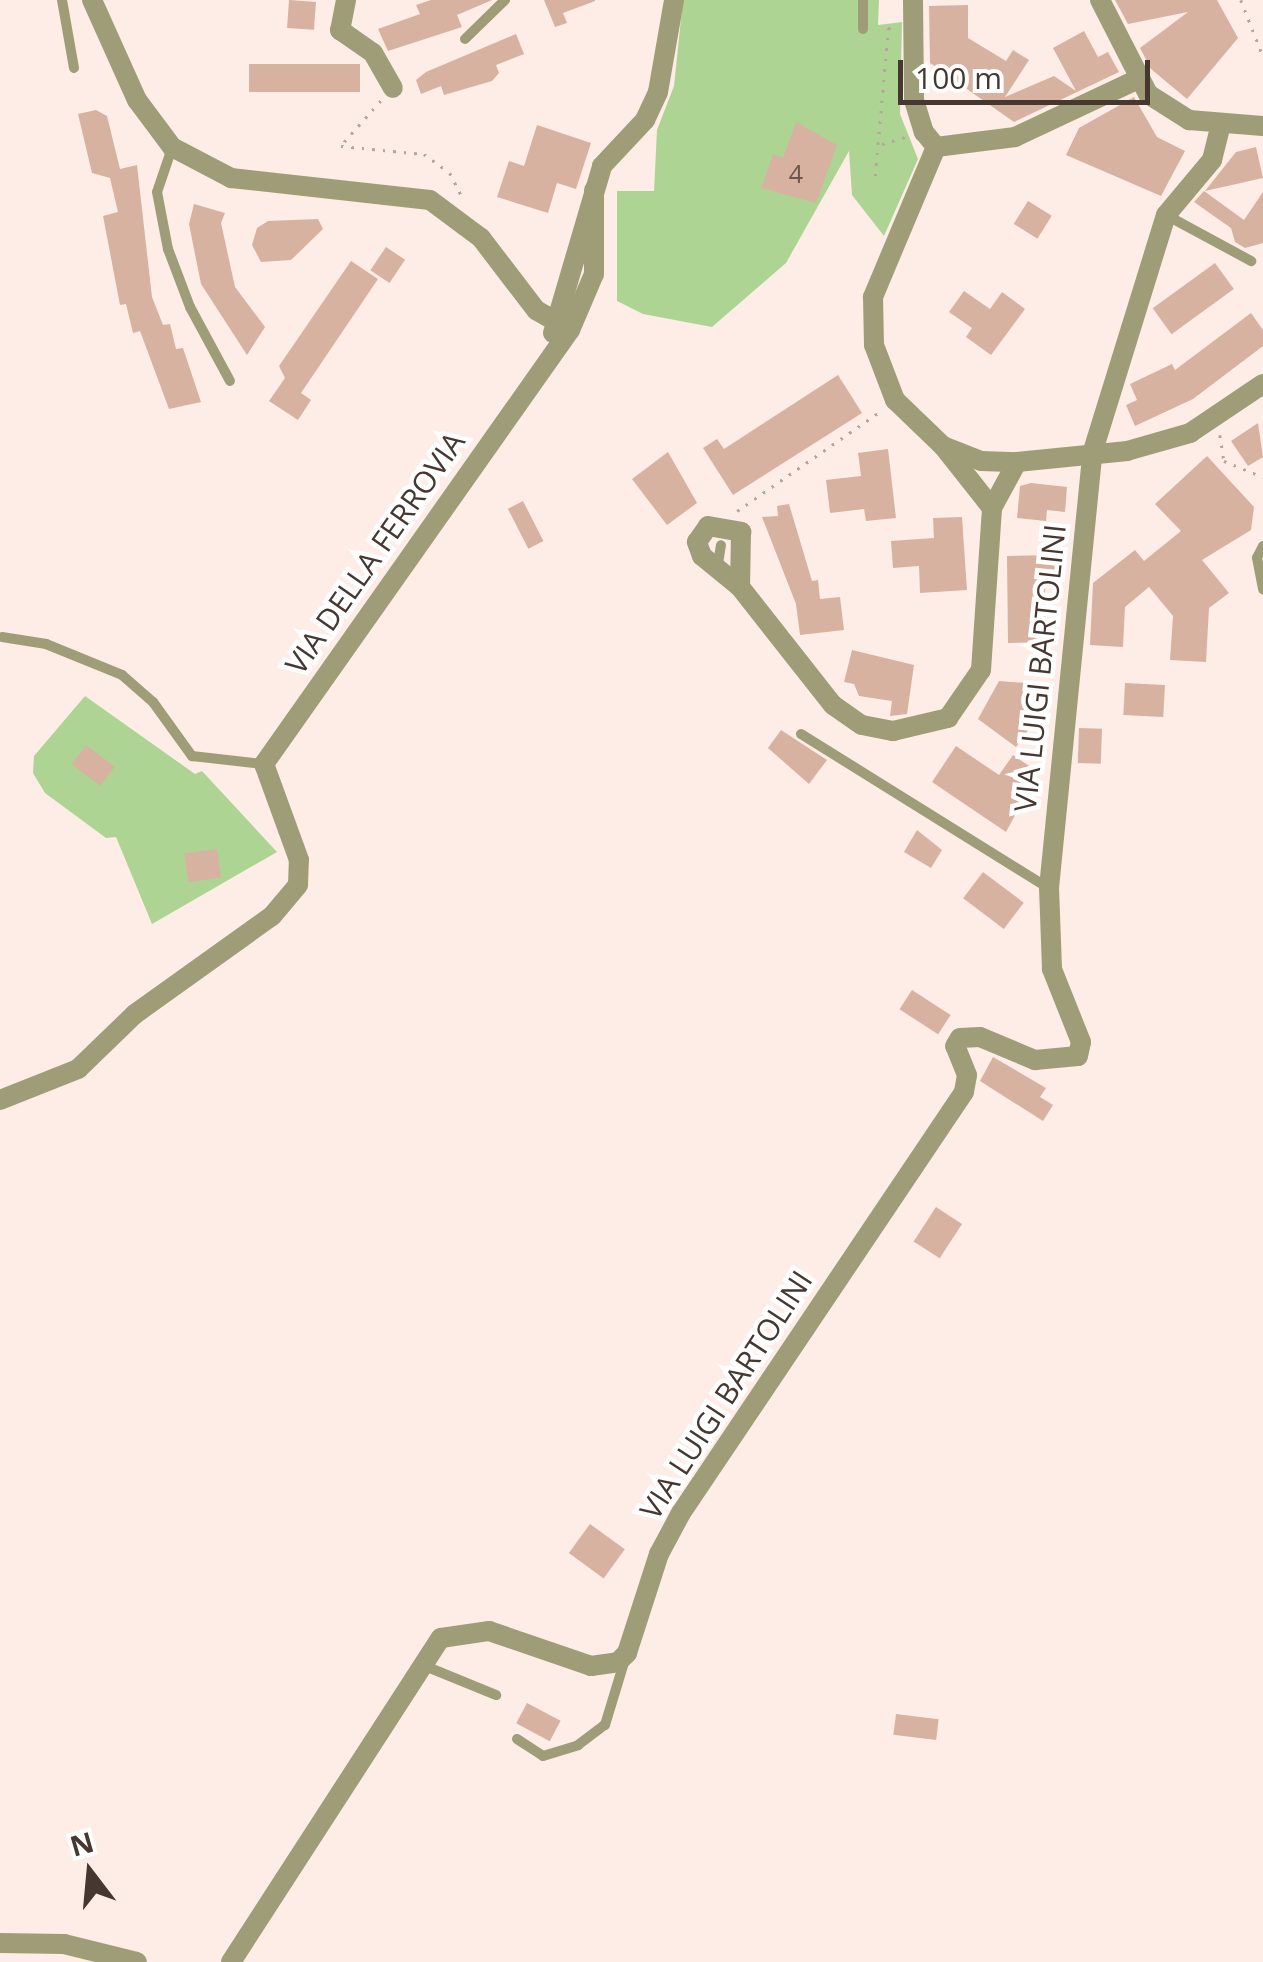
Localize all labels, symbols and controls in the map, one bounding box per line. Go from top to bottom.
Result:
scale bar [903,40,1156,102]
text: 100 m [915,57,1002,98]
house number: 4 [789,158,803,188]
street label: VIA DELLA FERROVIA [278,425,472,681]
street label: VIA LUIGI BARTOLINI [1007,523,1073,813]
street label: VIA LUIGI BARTOLINI [632,1264,820,1526]
north arrow [40,1822,140,1922]
text: N [66,1822,98,1865]

